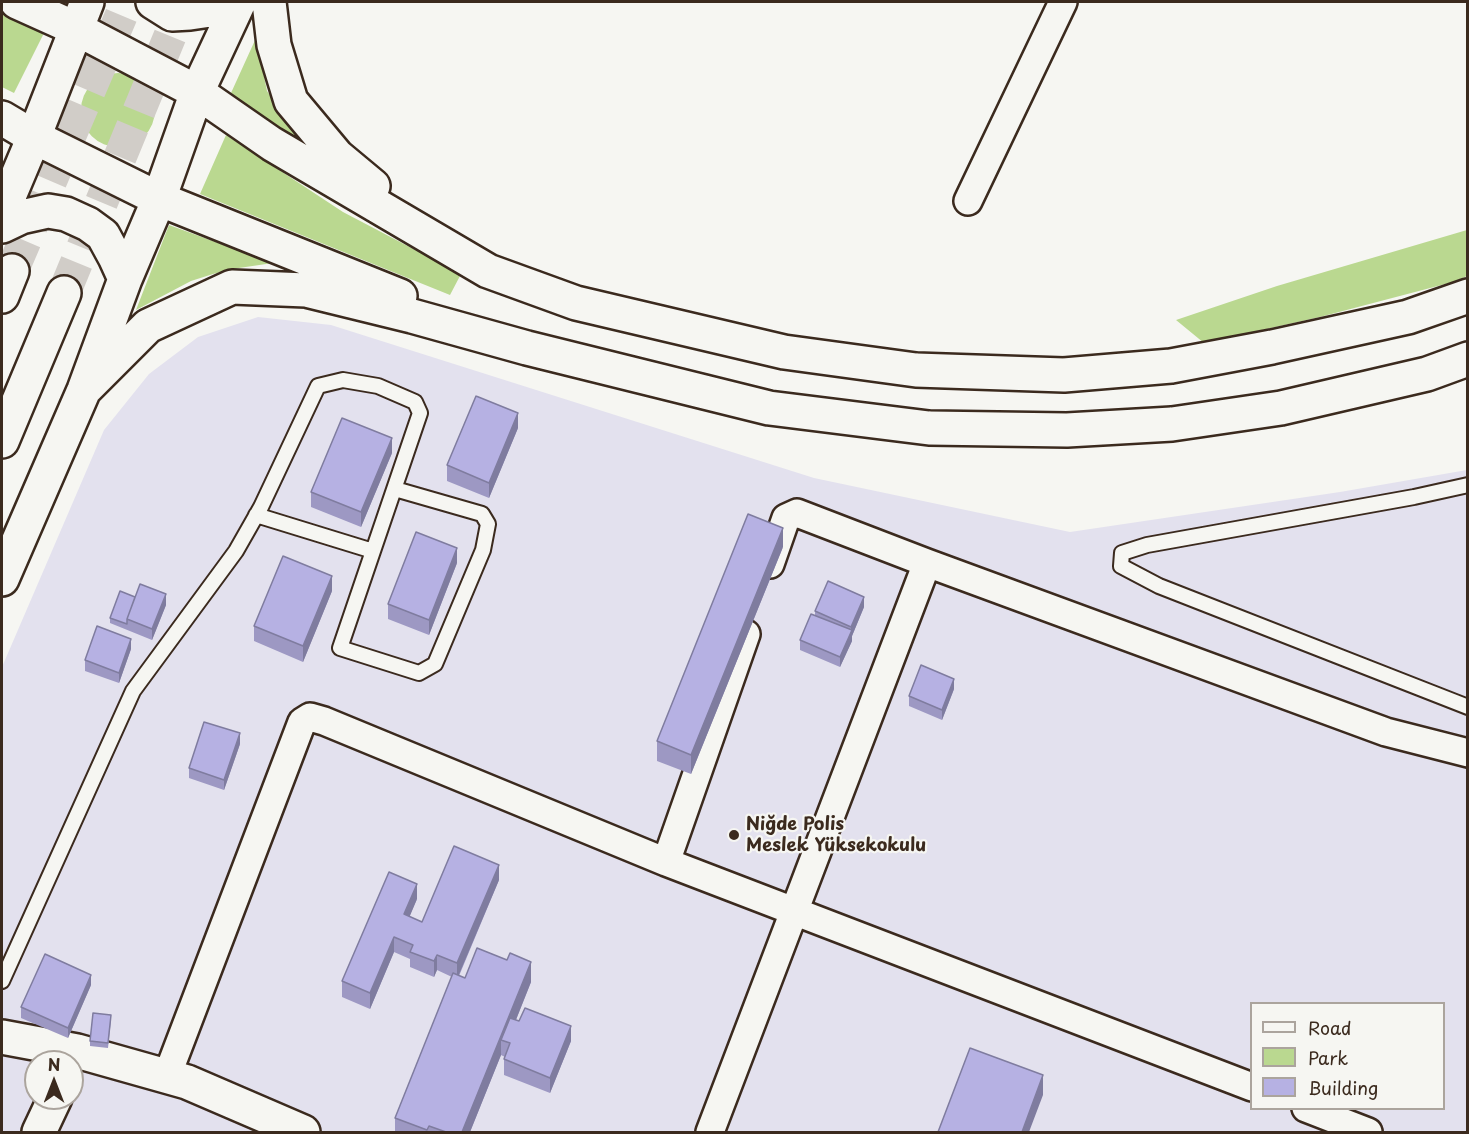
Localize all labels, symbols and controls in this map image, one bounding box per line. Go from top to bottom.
place label: Niğde Polis Meslek Yüksekokulu [746,814,926,856]
marker: Niğde Polis Meslek Yüksekokulu [727,828,741,842]
legend [1250,1002,1445,1110]
text: Road [1308,1014,1352,1041]
text: Park [1308,1044,1348,1071]
north arrow [24,1050,84,1110]
text: N [48,1052,60,1076]
text: Building [1308,1074,1378,1101]

